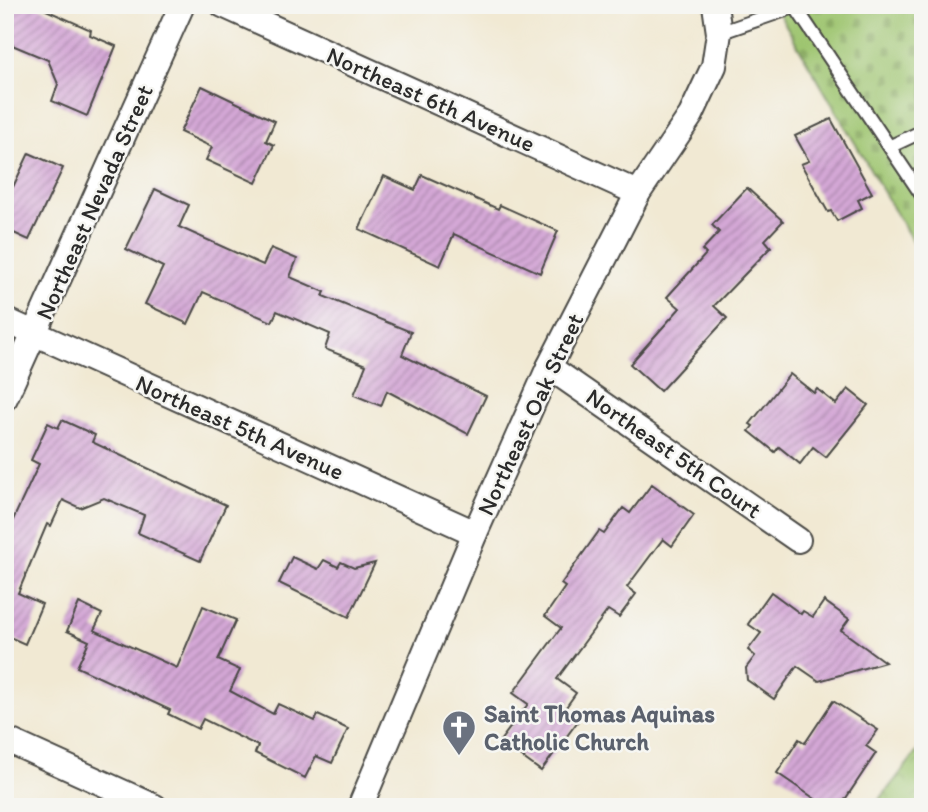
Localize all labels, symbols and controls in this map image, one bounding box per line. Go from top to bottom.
street label: Northeast 6th Avenue [322,40,540,158]
street label: Northeast Nevada Street [29,80,159,324]
street label: Northeast Oak Street [470,308,590,520]
street label: Northeast 5th Avenue [131,368,349,486]
street label: Northeast 5th Court [581,382,767,524]
place label: Saint Thomas Aquinas Catholic Church [484,699,715,756]
church icon: Saint Thomas Aquinas Catholic Church [440,708,478,757]

